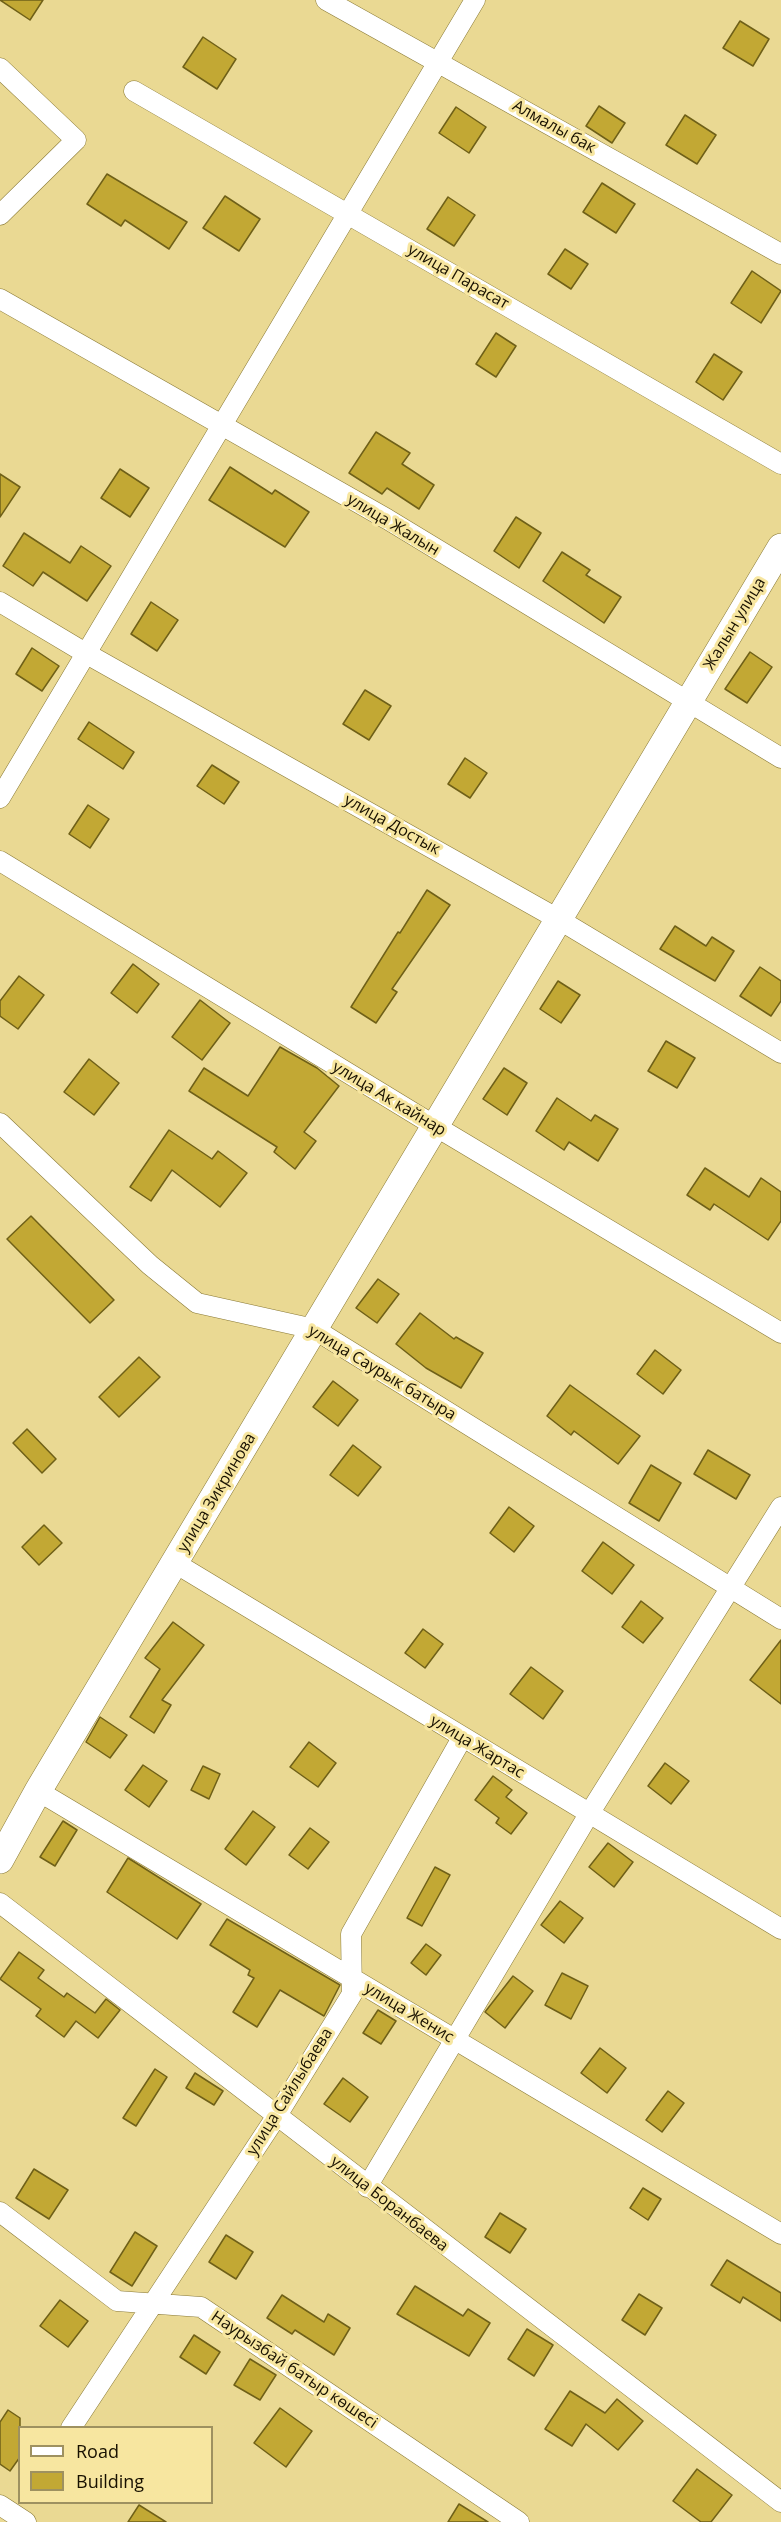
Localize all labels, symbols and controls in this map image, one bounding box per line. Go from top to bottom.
street label: Алмалы бак [509,96,599,158]
street label: улица Парасат [404,240,512,314]
street label: улица Жалын [343,490,443,560]
street label: Жалын улица [700,574,770,674]
street label: улица Достык [341,791,443,859]
street label: улица Ак кайнар [329,1058,449,1140]
street label: улица Саурык батыра [305,1321,459,1425]
street label: улица Зикринова [174,1430,260,1556]
street label: улица Жартас [426,1711,528,1783]
street label: улица Женис [361,1979,457,2047]
street label: улица Сайлыбаева [243,2025,337,2159]
street label: улица Боранбаева [326,2152,452,2256]
street label: Наурызбай батыр көшесі [207,2307,381,2433]
legend [18,2426,213,2504]
text: Road [76,2439,119,2463]
text: Building [76,2469,144,2493]

